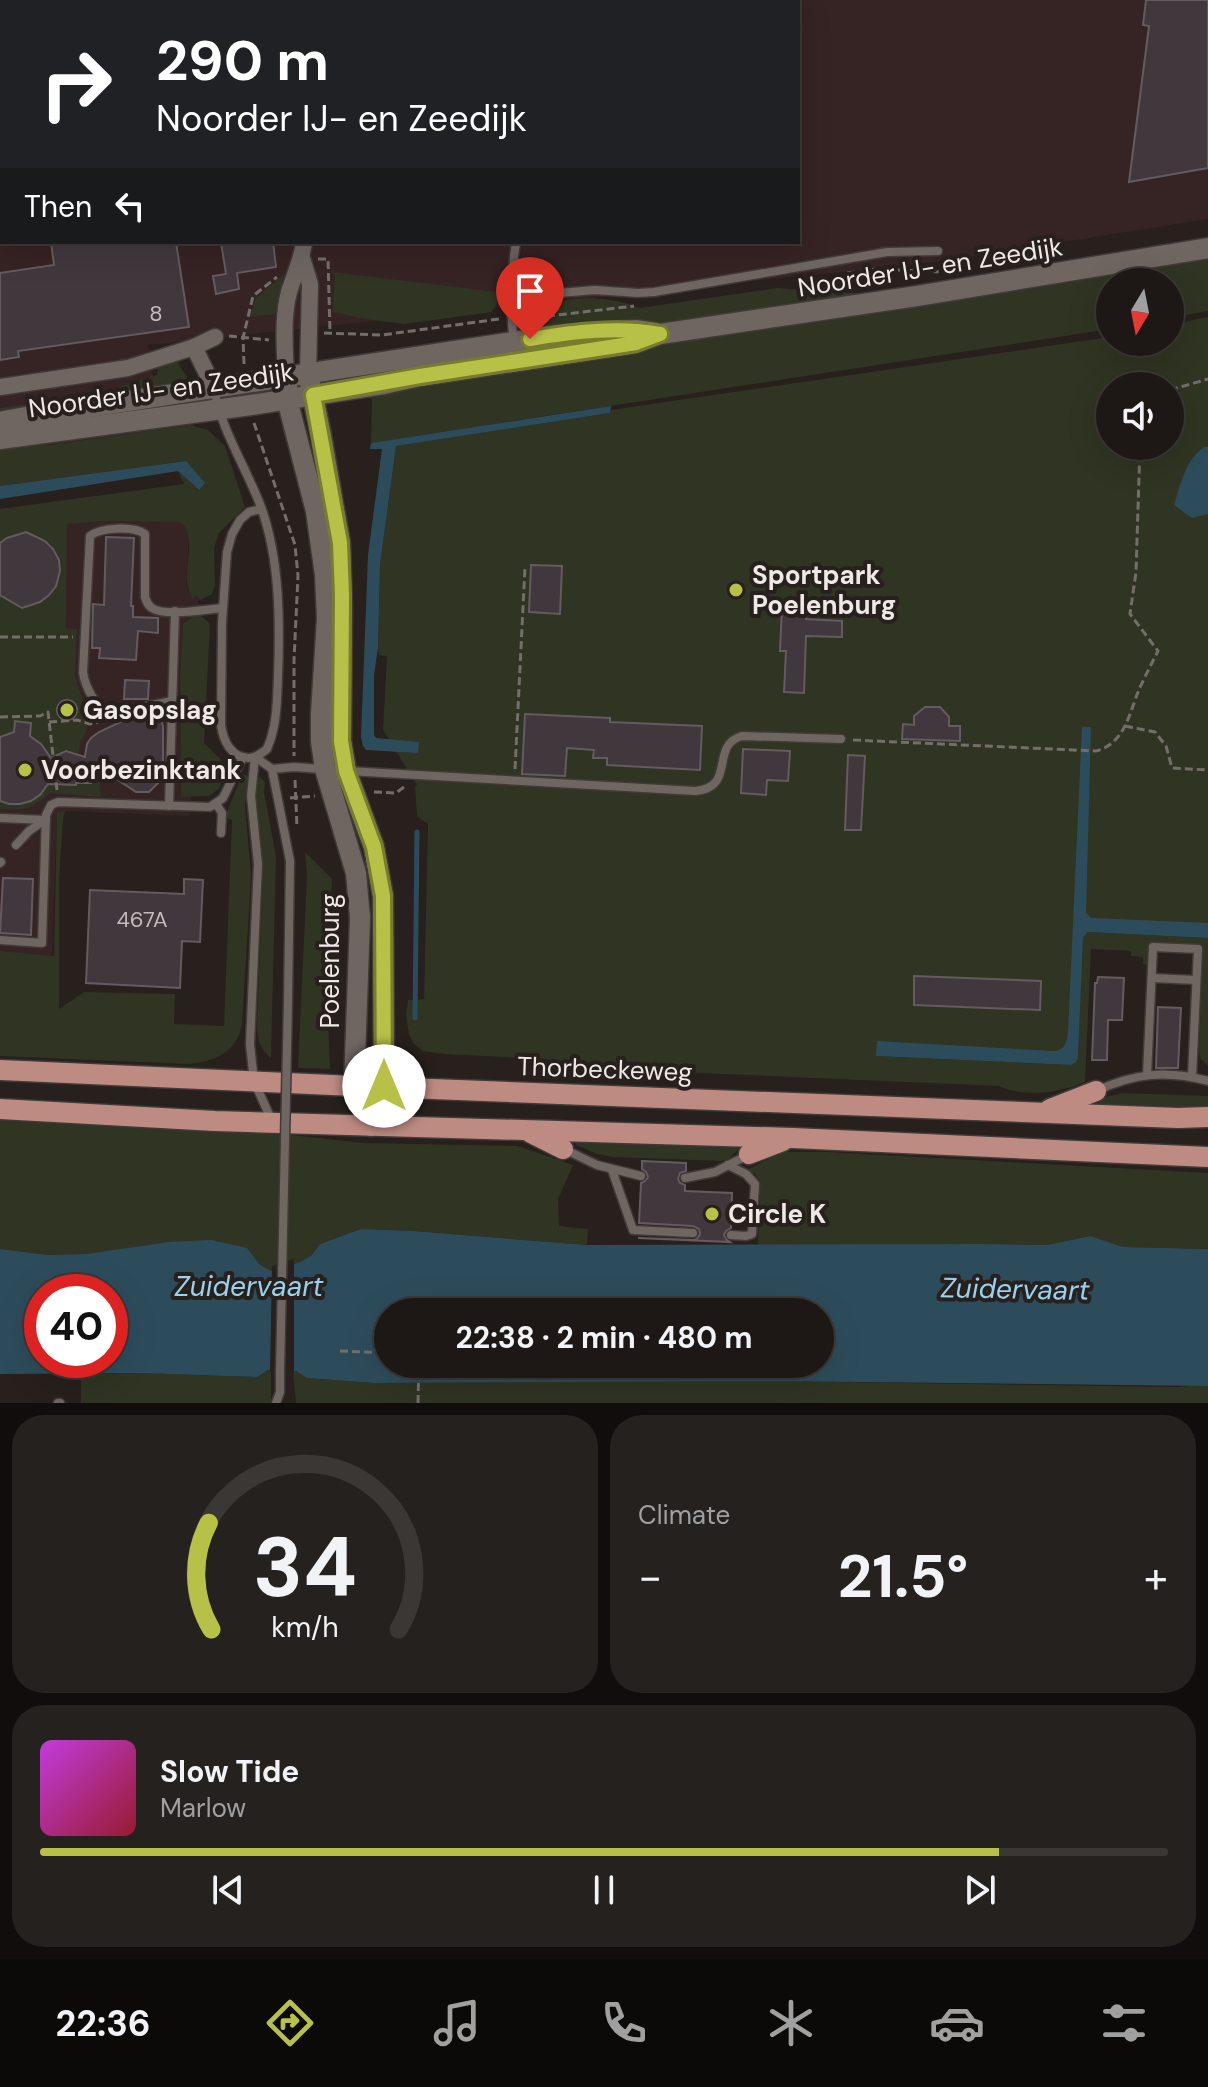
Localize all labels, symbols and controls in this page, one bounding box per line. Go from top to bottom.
text: 290 m [156,24,329,97]
icon: right [24,32,128,136]
text: Noorder IJ- en Zeedijk [156,95,527,142]
icon: left [108,184,152,228]
text: Then [24,187,92,226]
street label: Noorder IJ- en Zeedijk [795,229,1065,305]
pin [496,257,564,339]
north arrow [1096,268,1184,356]
map controls [1096,268,1184,460]
icon: arrive [508,269,552,313]
house number: 8 [149,299,163,328]
street label: Noorder IJ- en Zeedijk [26,355,296,425]
button: sound [1096,372,1184,460]
place label: Sportpark Poelenburg [752,558,896,622]
marker: Sportpark Poelenburg [727,581,745,599]
place label: Gasopslag [83,693,217,727]
marker: Gasopslag [58,701,76,719]
place label: Voorbezinktank [41,753,241,787]
marker: Voorbezinktank [16,761,34,779]
street label: Poelenburg [313,894,347,1029]
house number: 467A [116,905,168,934]
position arrow [342,1044,426,1128]
street label: Thorbeckeweg [517,1049,693,1089]
place label: Circle K [728,1197,826,1231]
marker: Circle K [703,1205,721,1223]
water label: Zuidervaart [175,1268,324,1305]
water label: Zuidervaart [940,1269,1090,1309]
speed limit sign: 40 [24,1274,128,1378]
text: 22:38 · 2 min · 480 m [456,1318,752,1357]
text: Climate [638,1498,730,1532]
text: 34 [253,1513,357,1622]
text: 21.5° [838,1537,968,1616]
text: − [638,1548,662,1606]
text: + [1144,1548,1168,1606]
text: km/h [271,1609,339,1646]
text: Slow Tide [160,1752,299,1791]
text: Marlow [160,1791,246,1825]
icon: previous [206,1868,250,1912]
icon: pause [582,1868,626,1912]
icon: next [958,1868,1002,1912]
icon: directions [262,1995,318,2051]
icon: music [429,1995,485,2051]
icon: phone [596,1995,652,2051]
icon: climate [763,1995,819,2051]
icon: car [929,1995,985,2051]
icon: filters [1096,1995,1152,2051]
text: 22:36 [55,2000,151,2047]

